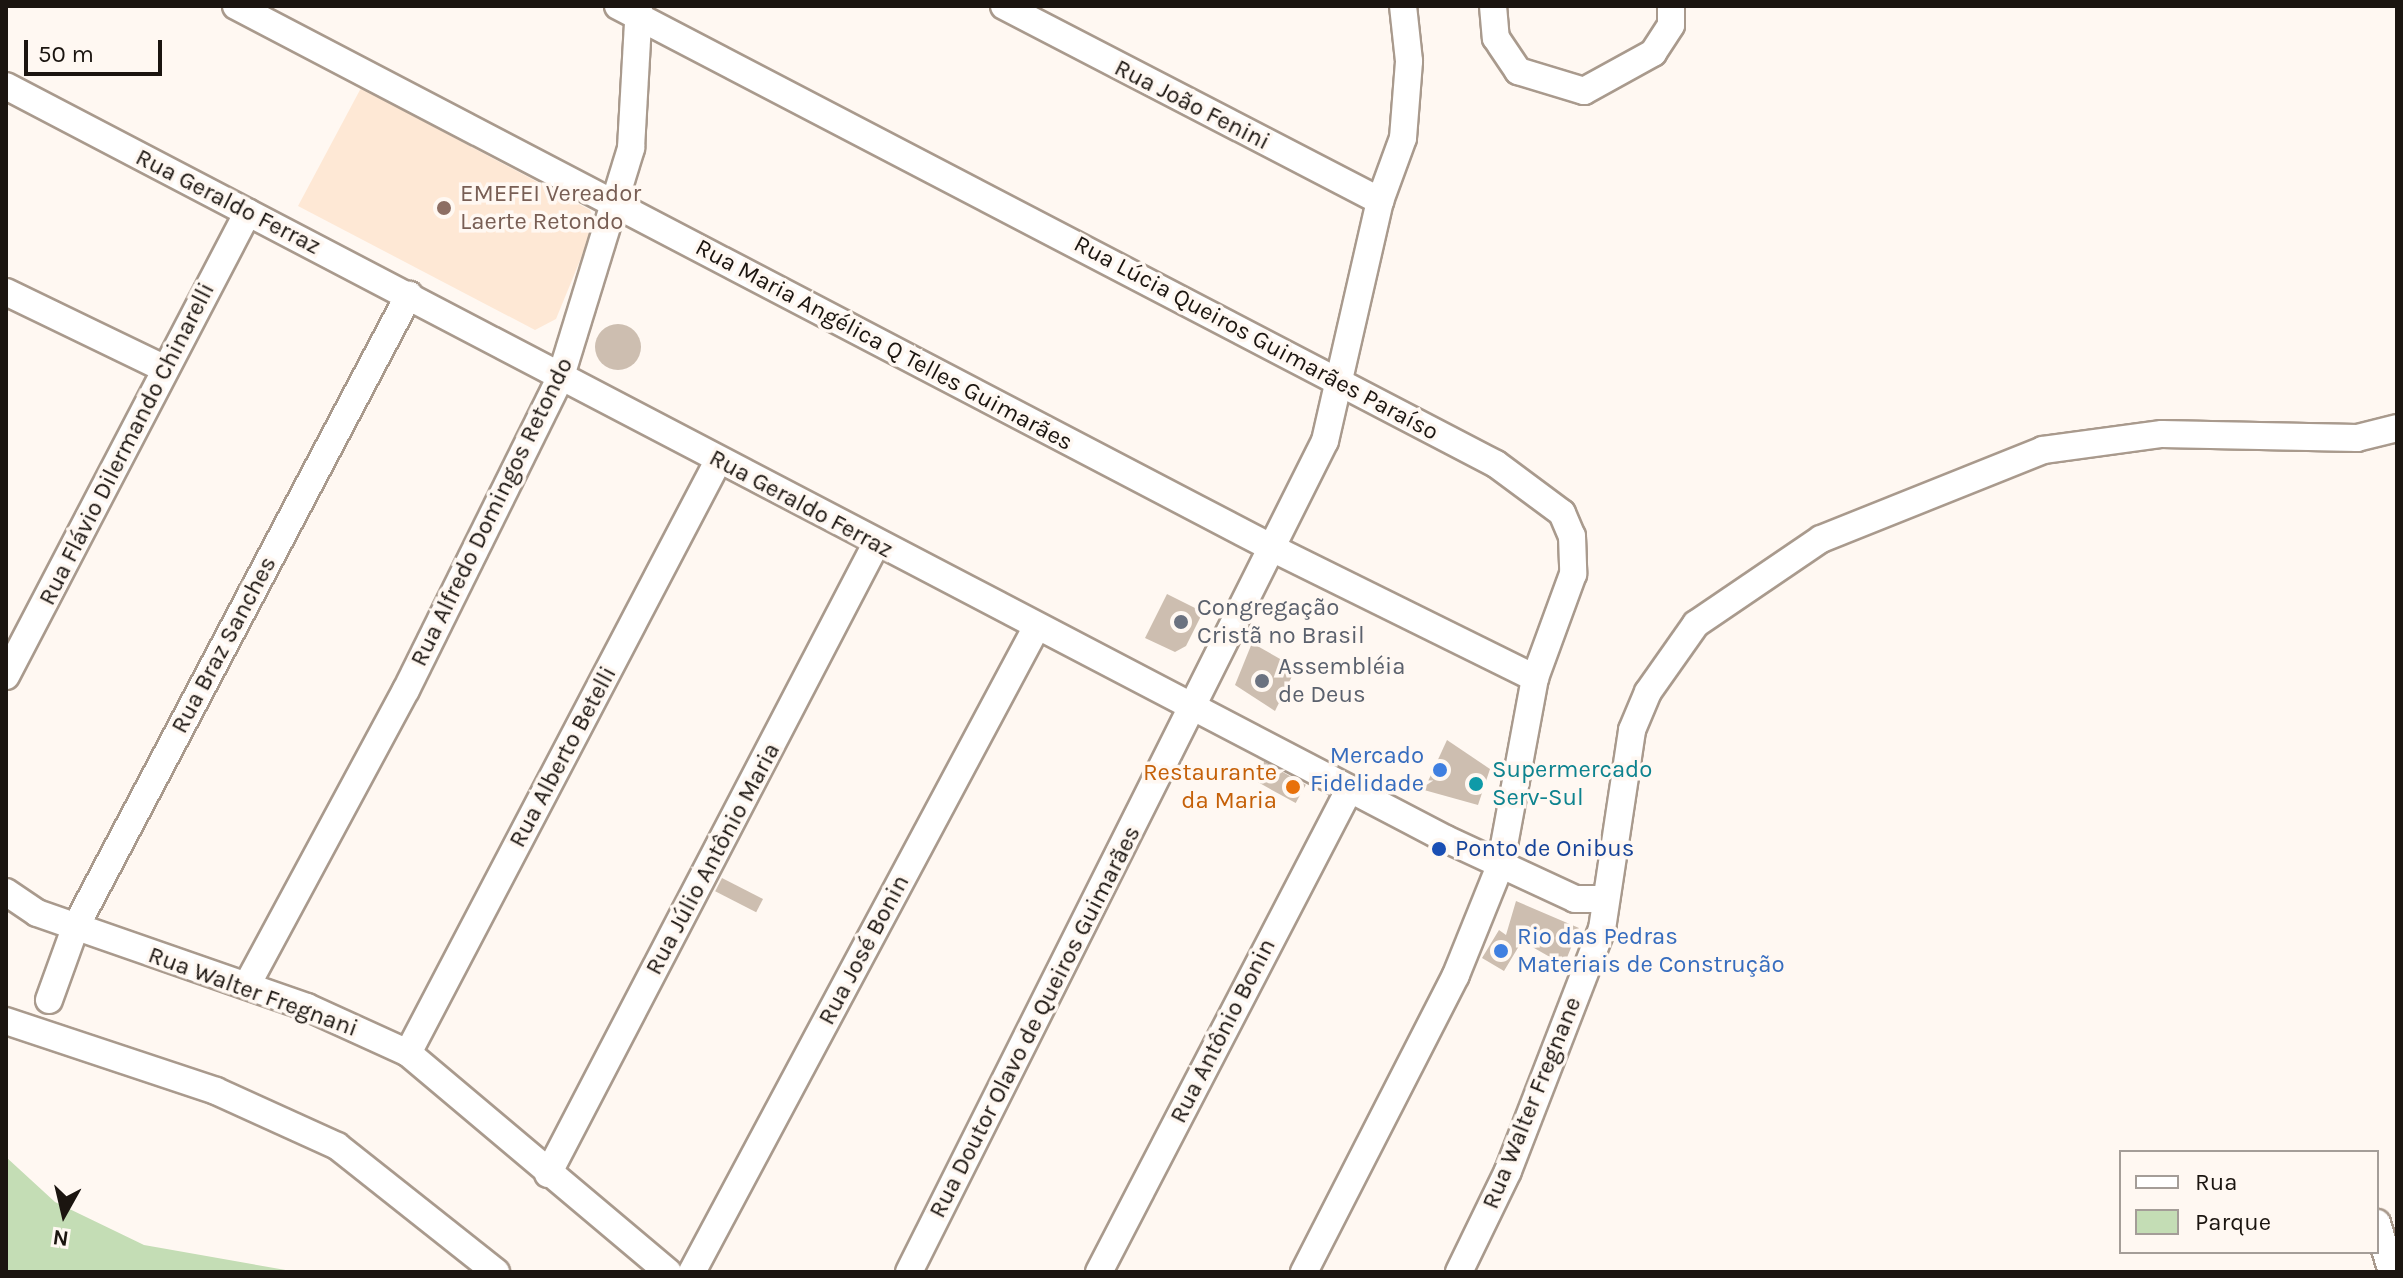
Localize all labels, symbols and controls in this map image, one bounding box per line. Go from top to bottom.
scale bar [28,24,166,74]
text: 50 m [38,40,94,68]
street label: Rua João Fenini [1110,53,1274,157]
street label: Rua Geraldo Ferraz [131,143,325,261]
place label: EMEFEI Vereador Laerte Retondo [460,180,641,236]
marker: EMEFEI Vereador Laerte Retondo [435,199,453,217]
street label: Rua Lúcia Queiros Guimarães Paraíso [1069,229,1443,447]
street label: Rua Maria Angélica Q Telles Guimarães [690,233,1078,457]
street label: Rua Flávio Dilermando Chinarelli [33,278,221,610]
street label: Rua Alfredo Domingos Retondo [405,353,579,671]
street label: Rua Geraldo Ferraz [704,443,898,565]
street label: Rua Braz Sanches [165,552,283,738]
place label: Congregação Cristã no Brasil [1197,594,1365,650]
marker: Congregação Cristã no Brasil [1172,613,1190,631]
place label: Assembléia de Deus [1278,653,1405,709]
street label: Rua Alberto Betelli [503,662,623,852]
marker: Assembléia de Deus [1253,672,1271,690]
street label: Rua Júlio Antônio Maria [640,738,786,980]
place label: Mercado Fidelidade [1310,742,1424,798]
place label: Supermercado Serv-Sul [1492,756,1652,812]
place label: Restaurante da Maria [1143,759,1277,815]
marker: Mercado Fidelidade [1431,761,1449,779]
marker: Supermercado Serv-Sul [1467,775,1485,793]
marker: Restaurante da Maria [1284,778,1302,796]
street label: Rua Doutor Olavo de Queiros Guimarães [923,821,1147,1223]
place label: Ponto de Onibus [1455,835,1634,863]
marker: Ponto de Onibus [1430,840,1448,858]
street label: Rua José Bonin [812,870,916,1030]
place label: Rio das Pedras Materiais de Construção [1517,923,1785,979]
street label: Rua Antônio Bonin [1164,934,1282,1128]
street label: Rua Walter Fregnani [144,941,362,1043]
marker: Rio das Pedras Materiais de Construção [1492,942,1510,960]
street label: Rua Walter Fregnane [1476,993,1588,1213]
legend [2119,1150,2379,1254]
text: Rua [2195,1168,2237,1196]
north arrow [24,1174,104,1254]
text: Parque [2195,1208,2271,1236]
text: N [51,1224,70,1252]

